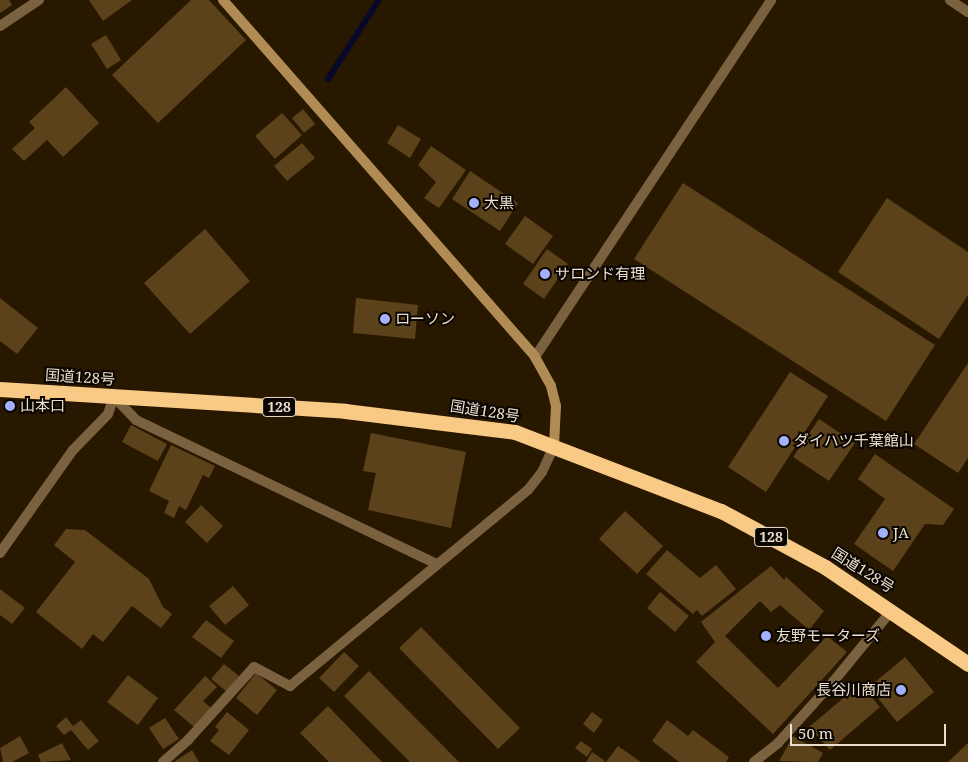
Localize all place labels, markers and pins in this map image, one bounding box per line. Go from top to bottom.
place label: 大黒 [484,194,514,212]
marker: 大黒 [468,197,480,209]
place label: サロンド有理 [555,265,645,283]
marker: サロンド有理 [539,268,551,280]
place label: ローソン [395,310,455,328]
marker: ローソン [379,313,391,325]
place label: 山本口 [20,397,65,415]
marker: 山本口 [4,400,16,412]
place label: ダイハツ千葉館山 [794,432,914,450]
marker: ダイハツ千葉館山 [778,435,790,447]
place label: JA [893,524,909,542]
marker: JA [877,527,889,539]
place label: 友野モーターズ [776,627,881,645]
marker: 友野モーターズ [760,630,772,642]
place label: 長谷川商店 [816,681,891,699]
marker: 長谷川商店 [895,684,907,696]

